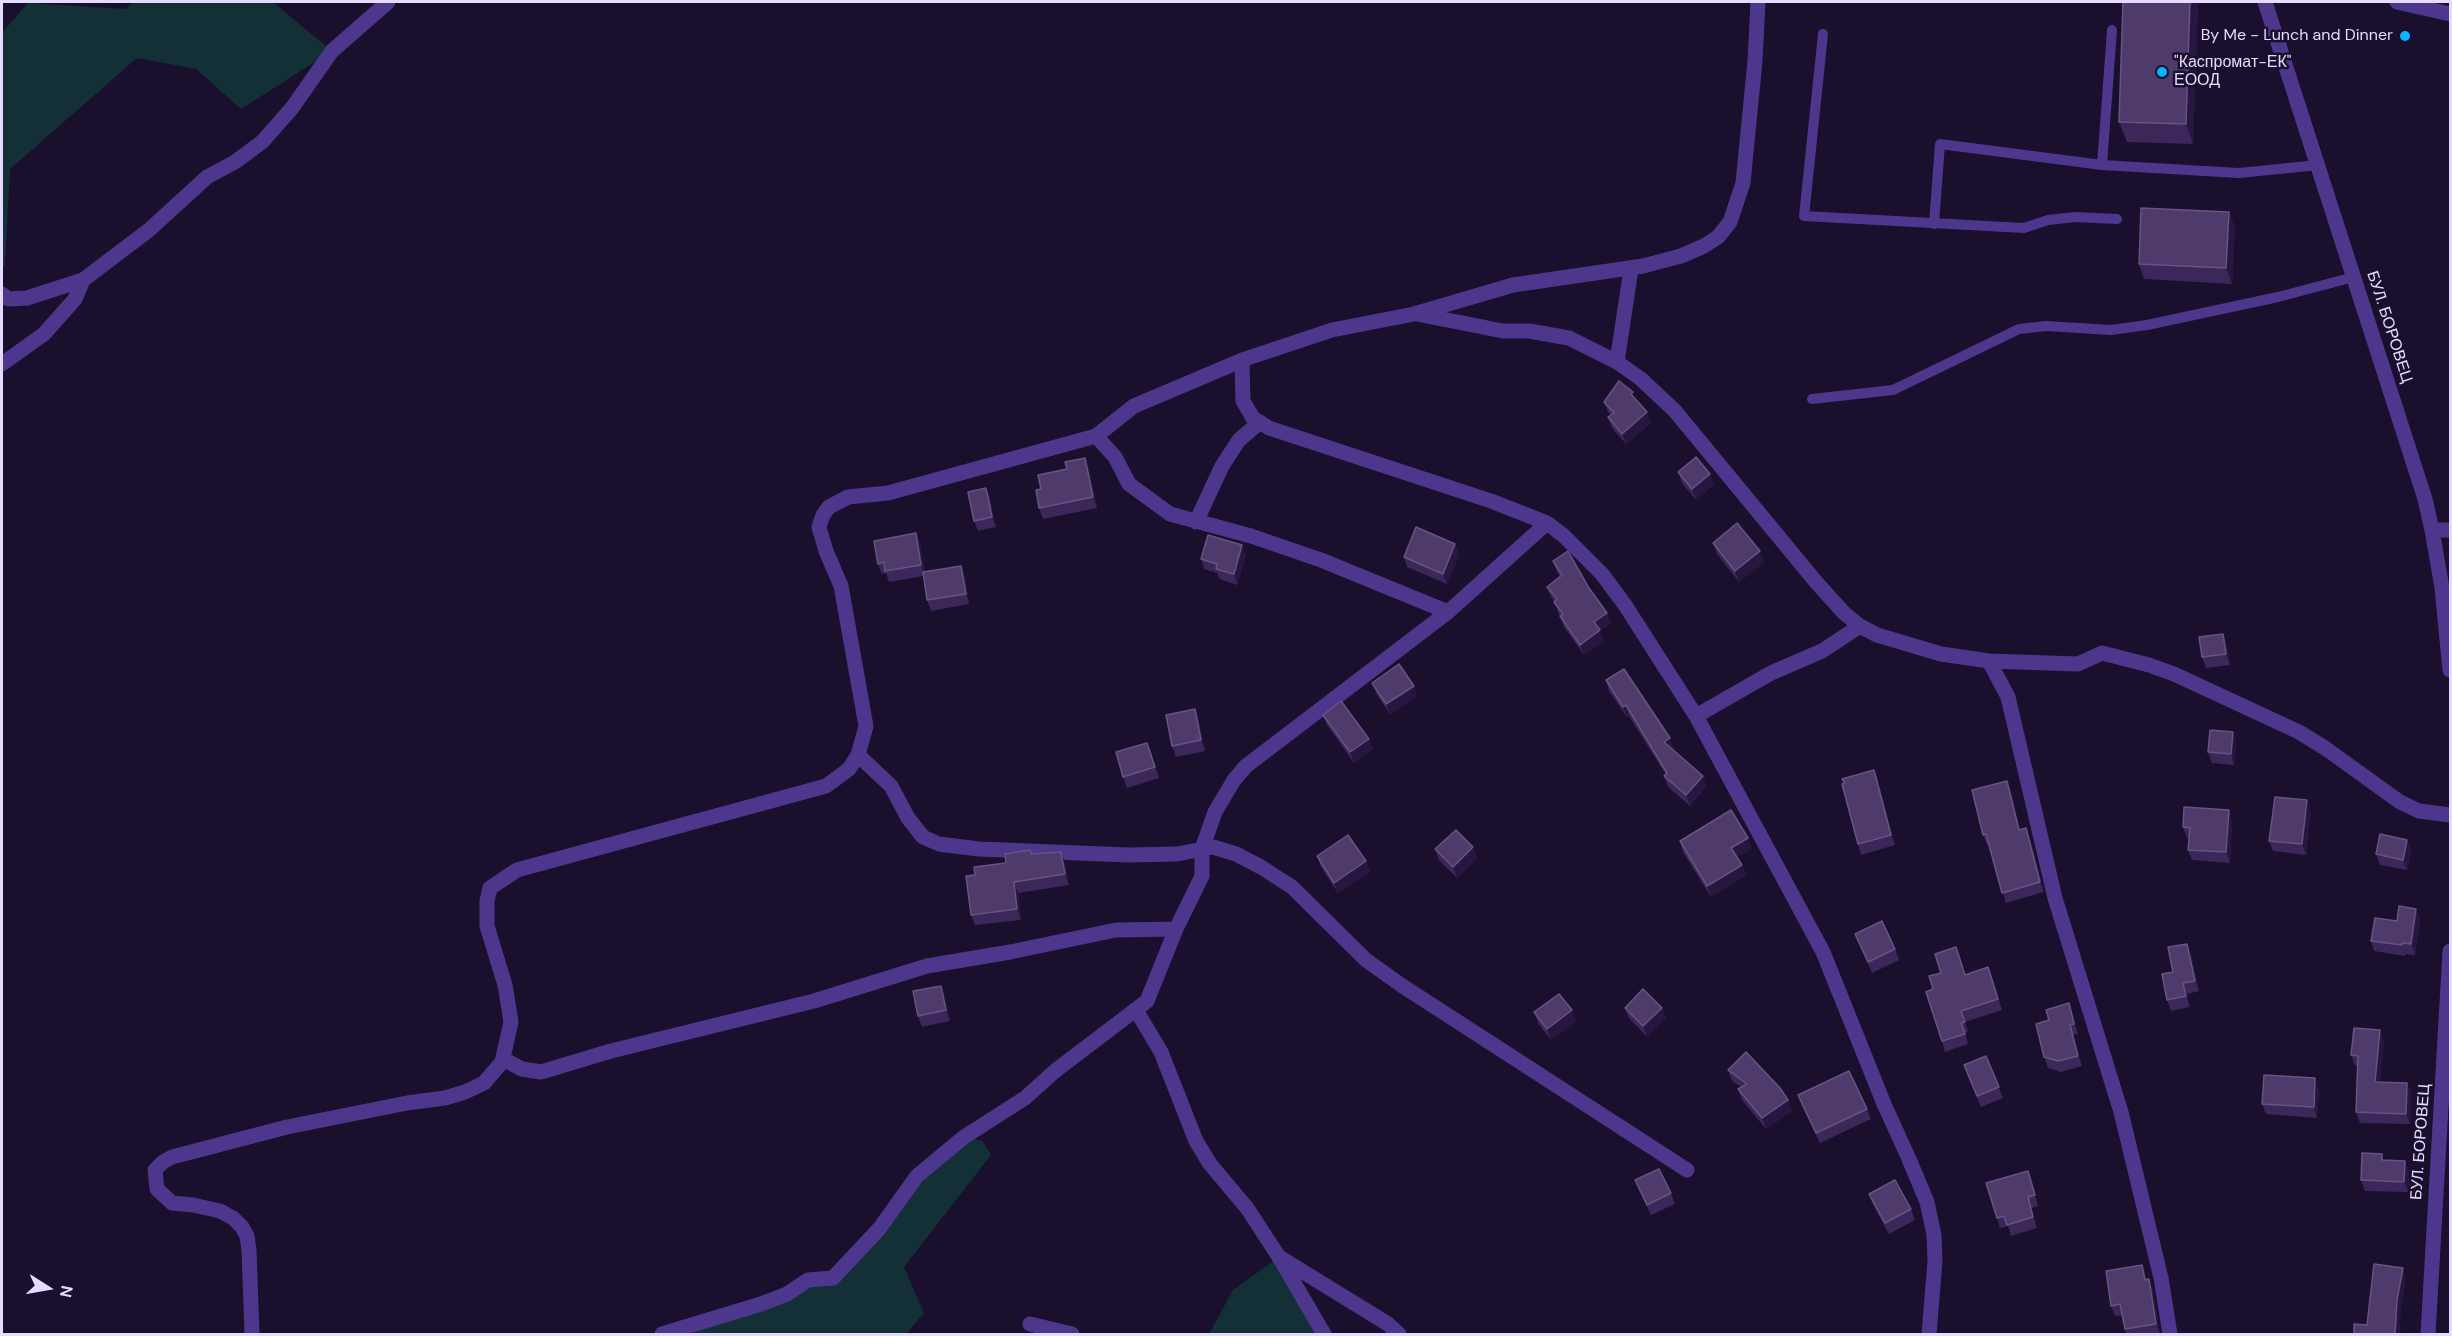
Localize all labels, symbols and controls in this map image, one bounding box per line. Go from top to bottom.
place label: By Me - Lunch and Dinner [2201,26,2393,46]
marker: By Me - Lunch and Dinner [2398,29,2412,43]
place label: "Каспромат-ЕК" ЕООД [2174,53,2292,91]
marker: "Каспромат-ЕК" ЕООД [2155,65,2169,79]
street label: БУЛ. БОРОВЕЦ [2362,269,2416,385]
street label: БУЛ. БОРОВЕЦ [2407,1083,2435,1201]
north arrow [18,1258,78,1318]
text: N [55,1284,78,1299]

